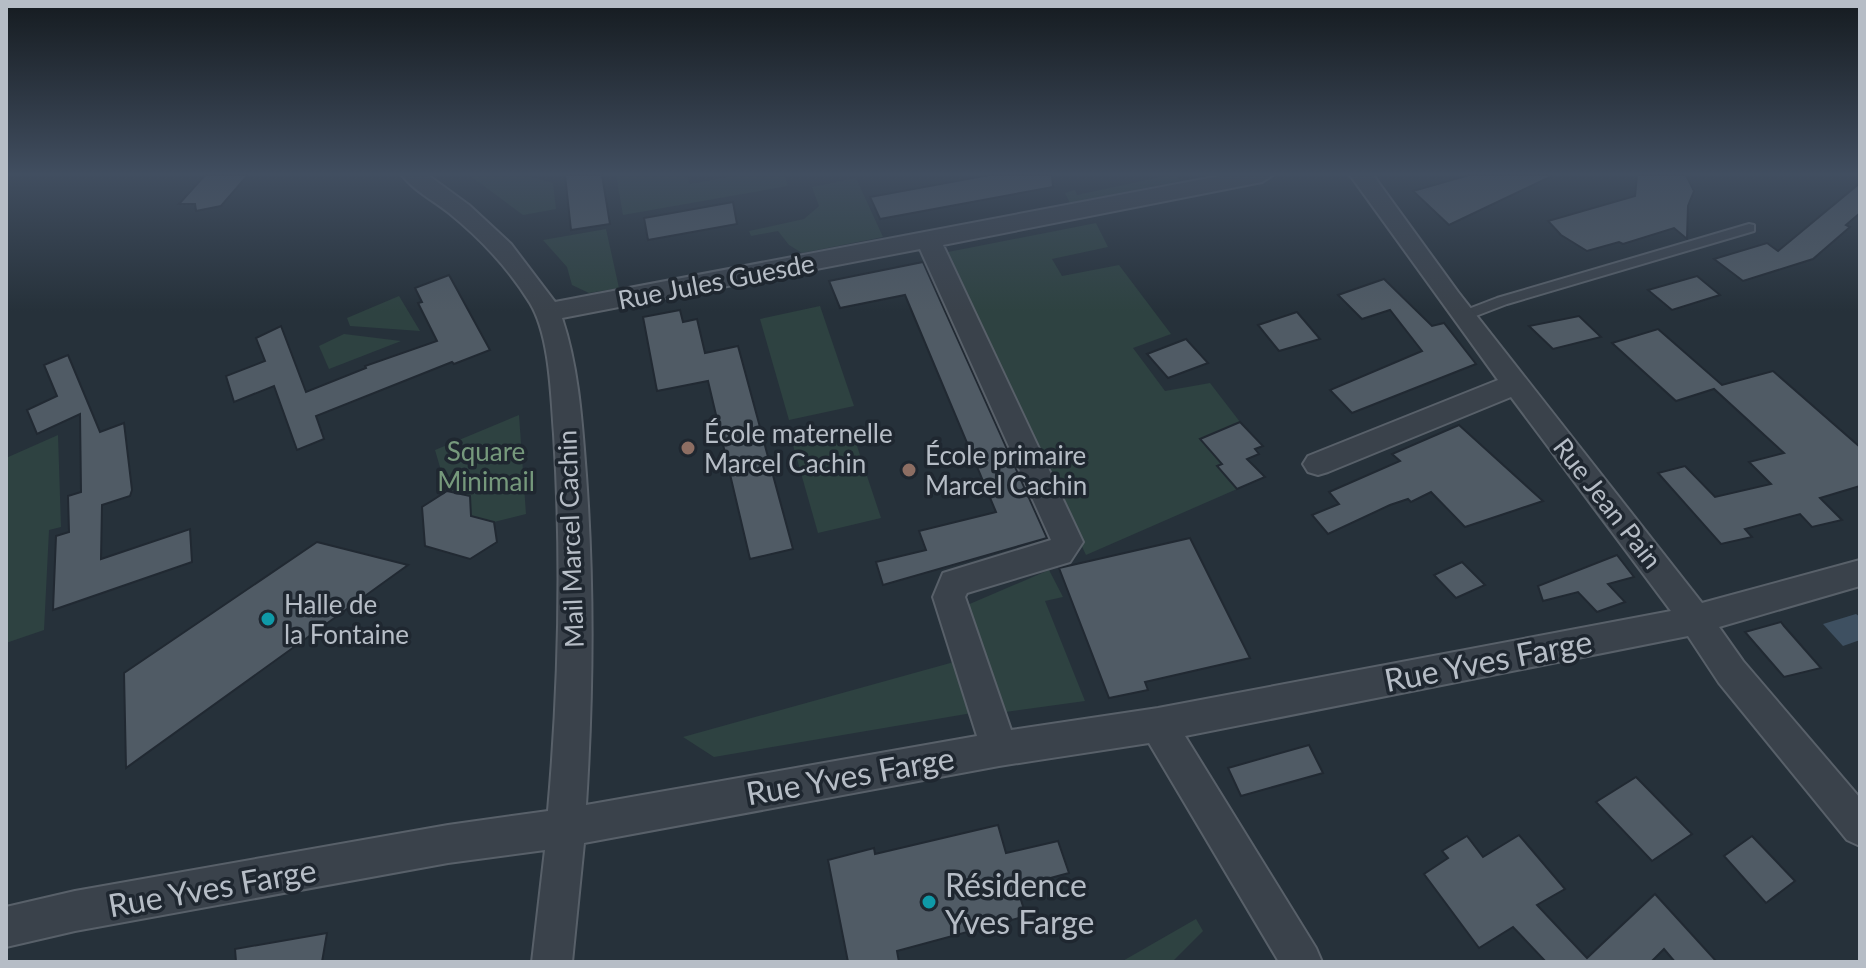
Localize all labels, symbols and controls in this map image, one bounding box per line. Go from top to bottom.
street label: Rue Jules Guesde [615,246,817,316]
place label: École maternelle Marcel Cachin [704,417,893,479]
street label: Mail Marcel Cachin [550,430,590,648]
street label: Rue Jean Pain [1547,431,1669,575]
park label: Square Minimail [437,435,535,497]
marker: École maternelle Marcel Cachin [679,439,697,457]
place label: École primaire Marcel Cachin [925,439,1087,501]
marker: École primaire Marcel Cachin [900,461,918,479]
place label: Halle de la Fontaine [284,588,409,650]
marker: Halle de la Fontaine [259,610,277,628]
street label: Rue Yves Farge [1381,621,1595,699]
street label: Rue Yves Farge [743,738,957,812]
street label: Rue Yves Farge [105,850,319,924]
place label: Résidence Yves Farge [945,865,1095,941]
marker: Résidence Yves Farge [920,893,938,911]

